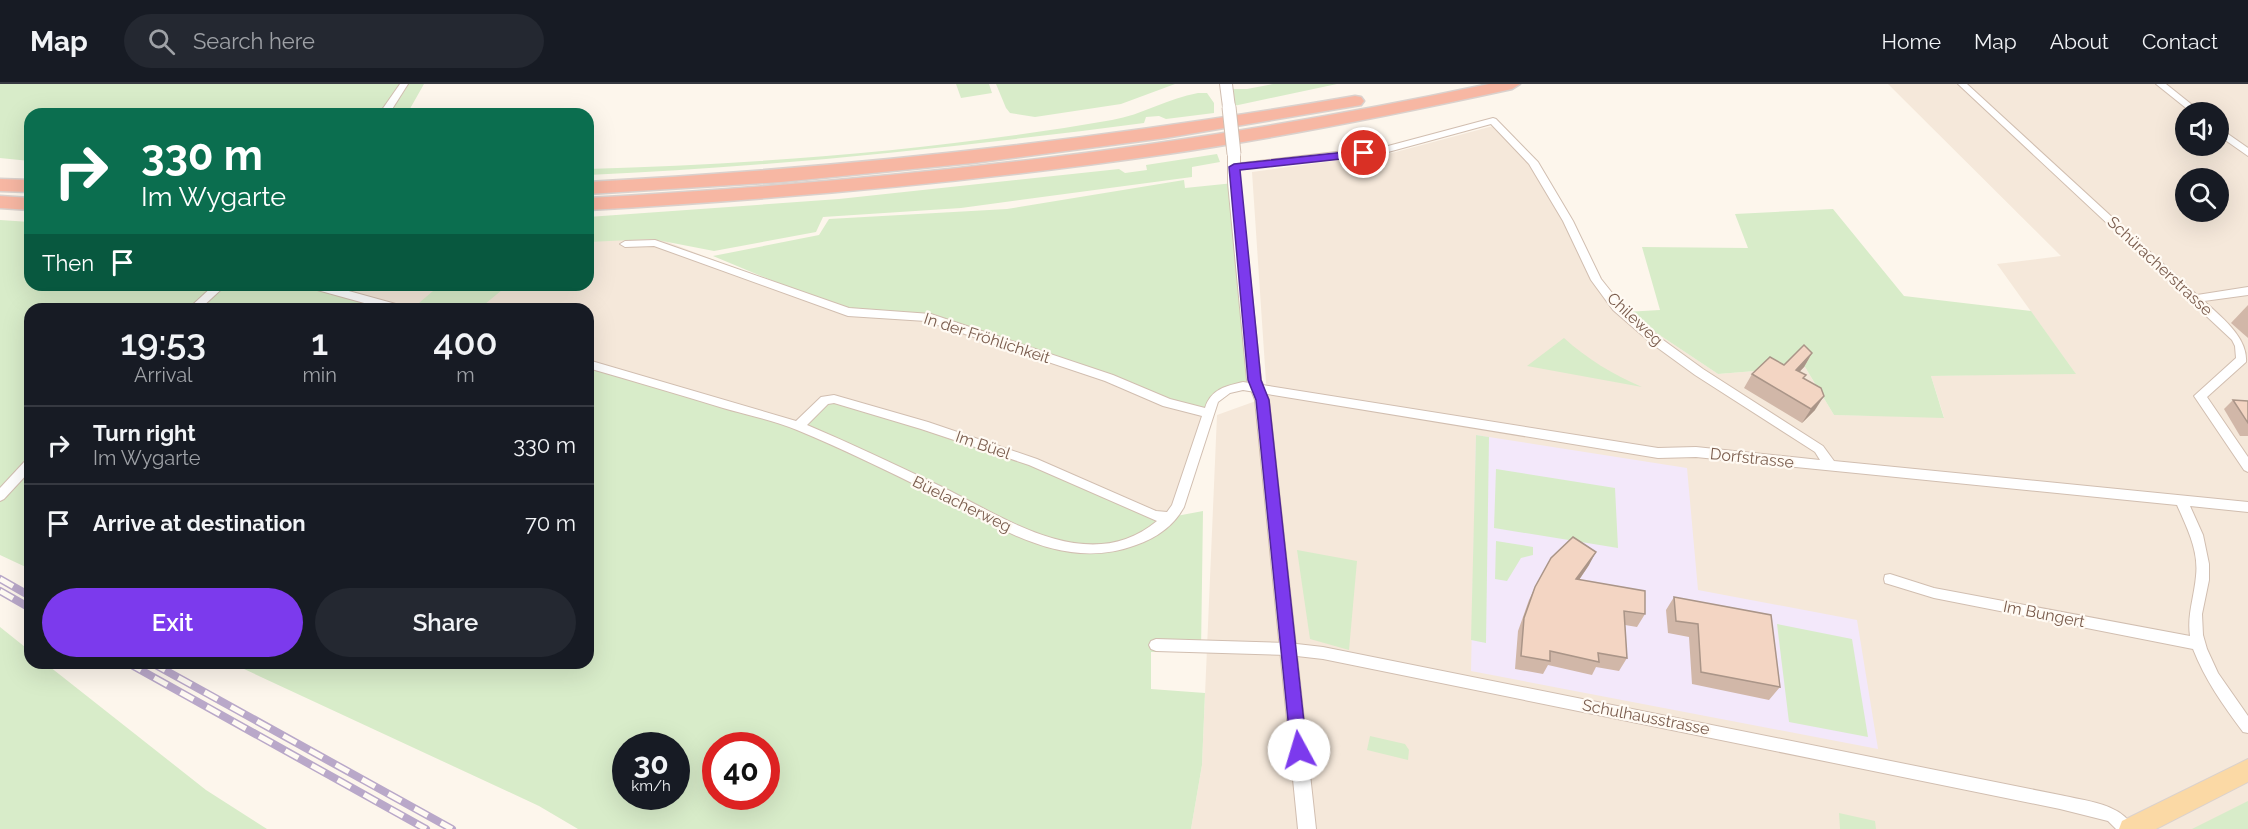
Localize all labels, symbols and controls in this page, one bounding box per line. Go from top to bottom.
search box [124,14,544,68]
text: Map [30,25,88,58]
icon: search [145,25,178,58]
text: Search here [193,28,315,54]
text: Home [1882,29,1941,54]
text: Map [1974,29,2017,54]
text: About [2050,29,2109,54]
text: Contact [2142,29,2218,54]
map controls [2175,102,2229,222]
button: sound [2175,102,2229,156]
pin [1338,127,1389,178]
text: 330 m [141,131,263,180]
icon: right [42,132,120,210]
icon: arrive [1347,136,1380,169]
button: search [2175,168,2229,222]
text: Im Wygarte [141,181,286,212]
street label: Schüracherstrasse [2103,212,2217,320]
icon: arrive [106,246,139,279]
text: Then [42,250,94,276]
street label: Chileweg [1603,288,1667,350]
street label: In der Fröhlichkeit [922,309,1053,368]
text: 19:53 [120,321,206,363]
text: 1 [311,321,328,363]
text: 400 [433,321,498,363]
text: Arrival [134,363,193,387]
text: min [302,363,337,387]
text: m [456,363,475,387]
text: Turn right [93,420,196,446]
street label: Im Büel [953,427,1013,463]
icon: right [42,429,75,462]
text: 330 m [513,432,576,458]
street label: Dorfstrasse [1709,444,1795,472]
text: Im Wygarte [93,446,200,470]
street label: Büelacherweg [909,472,1015,536]
icon: arrive [42,507,75,540]
text: Arrive at destination [93,510,306,536]
text: 70 m [525,510,576,536]
button: Exit [42,588,303,657]
button: Share [315,588,576,657]
street label: Im Bungert [2002,597,2087,631]
street label: Schulhausstrasse [1581,695,1711,739]
position arrow [1267,718,1331,782]
speed limit sign: 40 [702,732,780,810]
text: 30 [633,746,669,781]
text: km/h [631,777,671,795]

